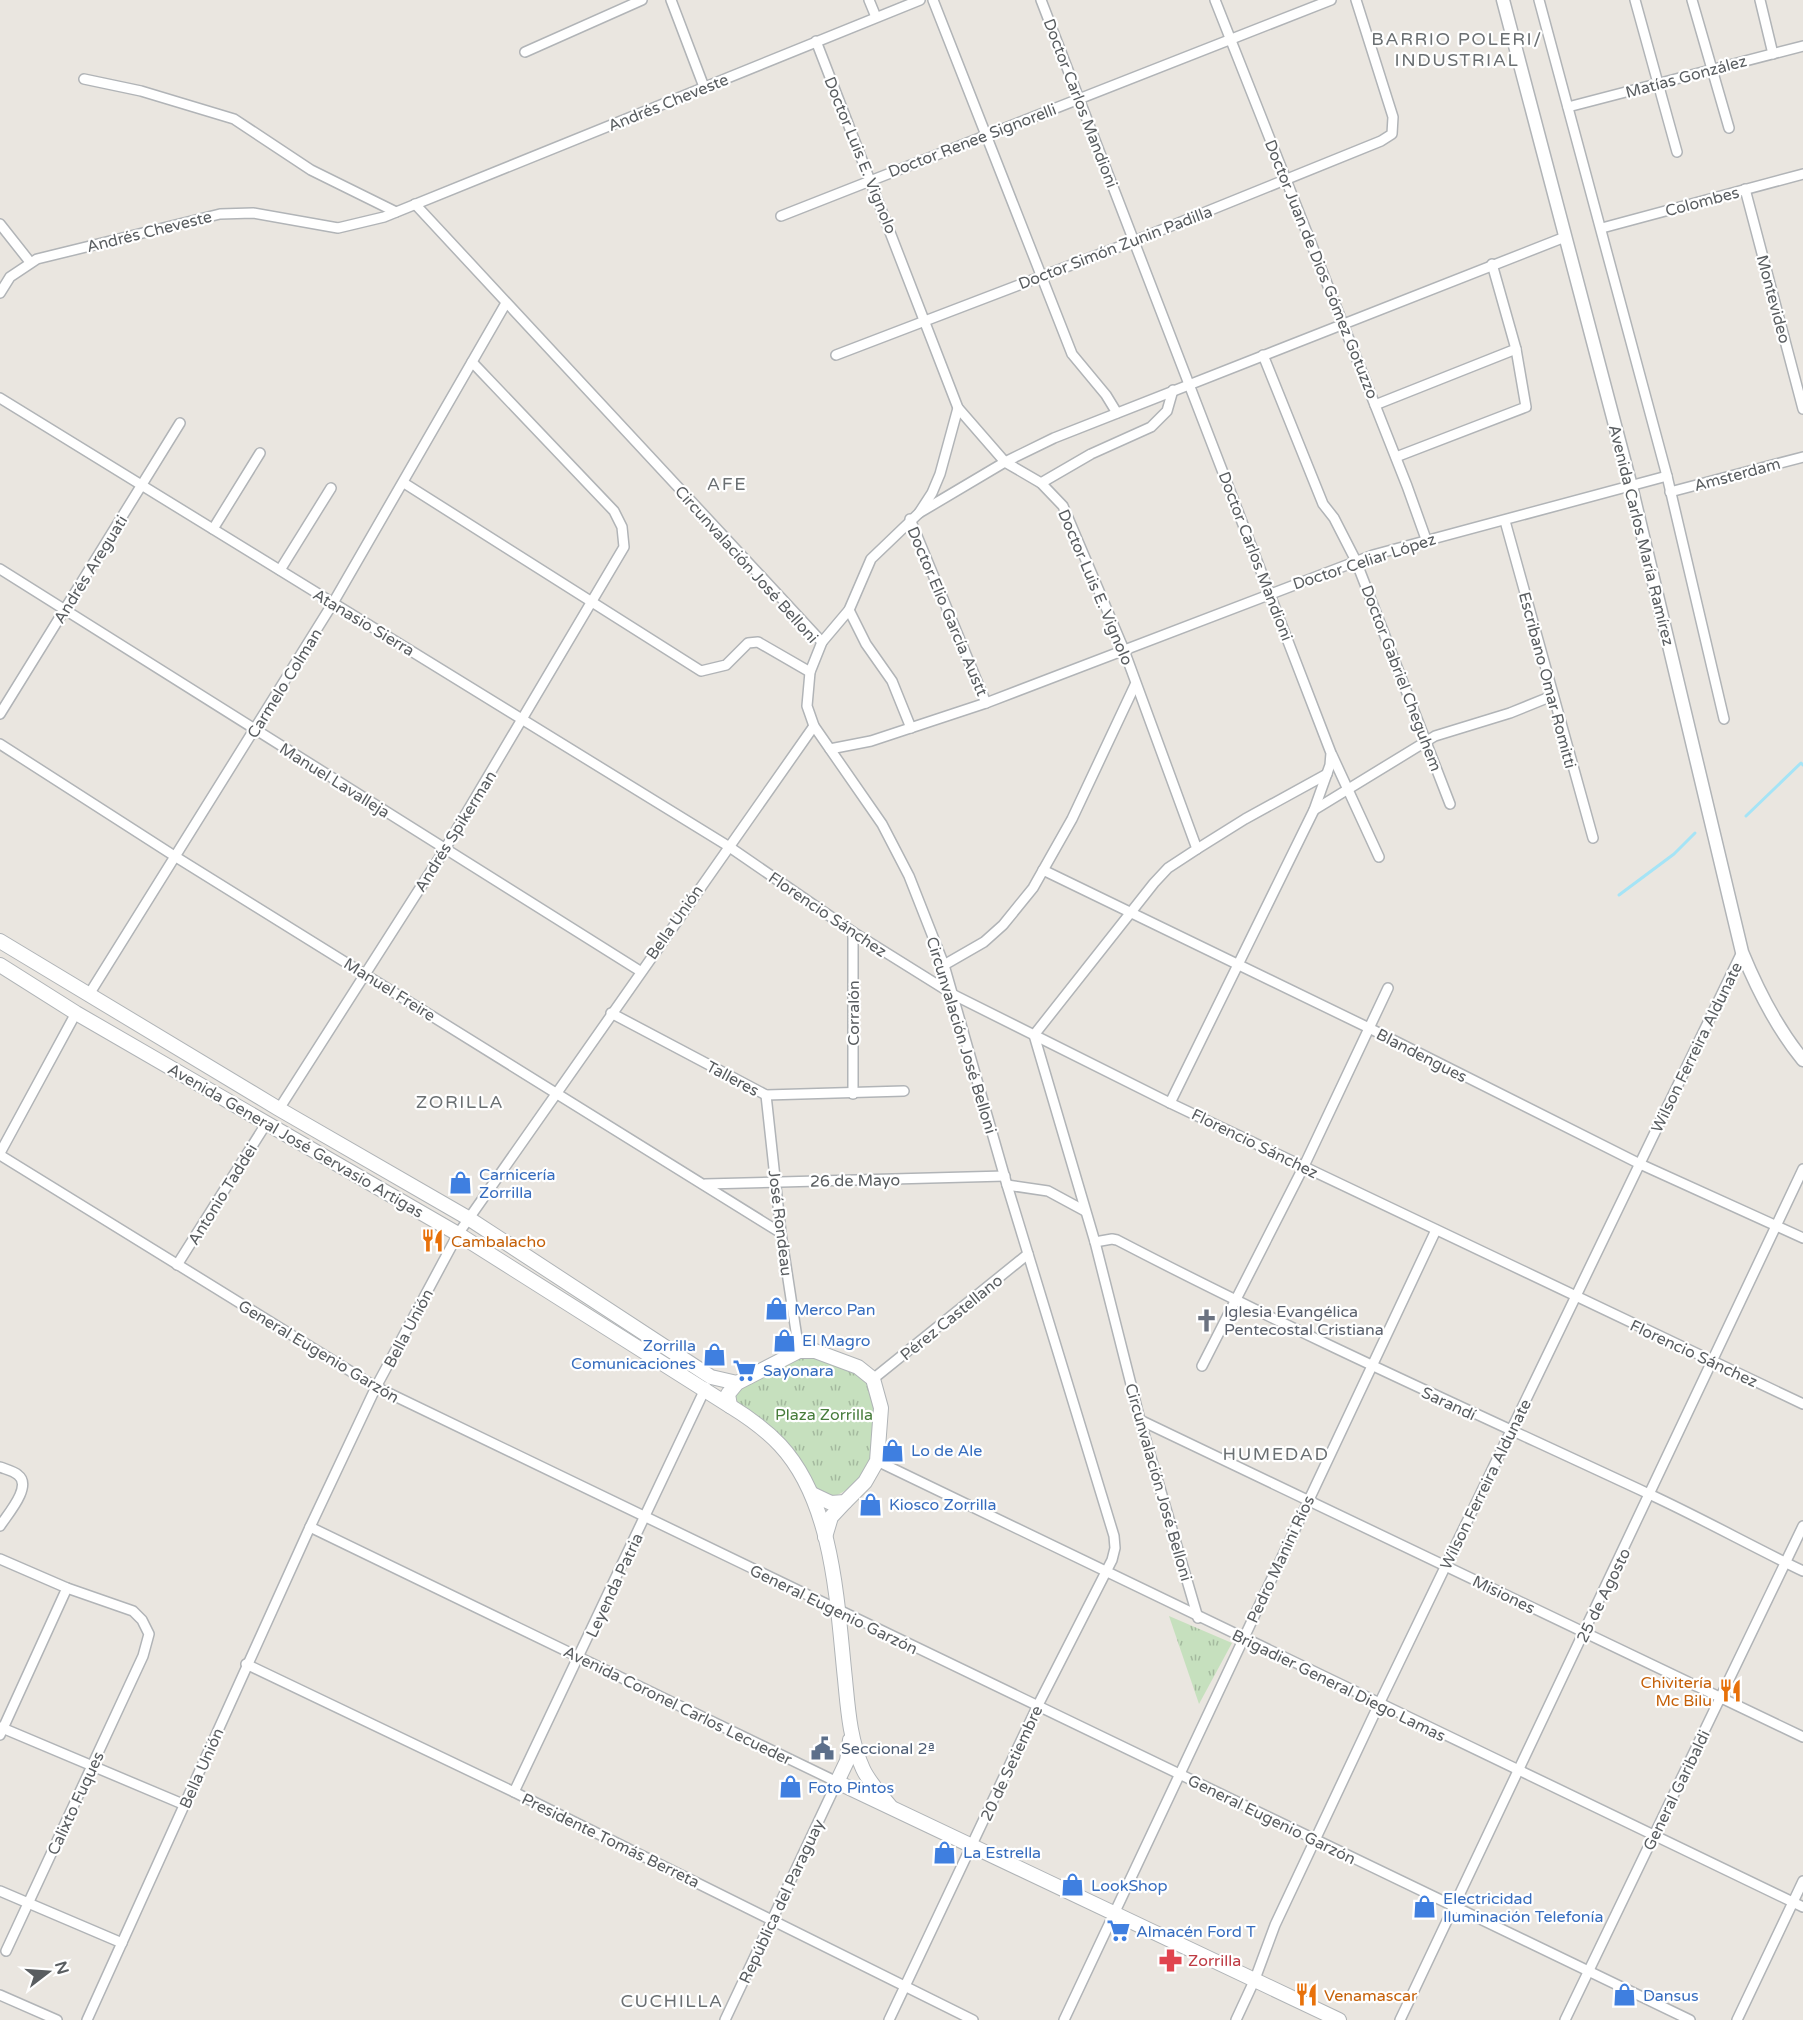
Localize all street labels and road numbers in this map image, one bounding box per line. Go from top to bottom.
street label: Doctor Carlos Mandioni [1039,16,1122,191]
street label: Matías González [1623,51,1749,103]
street label: Andrés Cheveste [605,70,732,136]
street label: Doctor Luis E. Vignolo [819,74,901,237]
street label: Doctor Renee Signorelli [885,100,1059,182]
street label: Doctor Juan de Dios Gómez Gotuzzo [1260,137,1382,402]
street label: Colombes [1663,182,1741,221]
street label: Doctor Simón Zunin Padilla [1016,202,1215,294]
street label: Andrés Cheveste [85,207,214,257]
street label: Montevideo [1752,253,1794,346]
street label: Avenida Carlos María Ramírez [1604,423,1678,648]
street label: Amsterdam [1692,454,1783,496]
street label: Doctor Carlos Mandioni [1214,469,1297,644]
street label: Circunvalación José Belloni [670,482,822,648]
street label: Doctor Luis E. Vignolo [1053,506,1137,668]
street label: Andrés Areguati [50,512,132,627]
street label: Doctor Elio García Austt [902,524,992,699]
street label: Doctor Celiar López [1290,529,1438,595]
street label: Doctor Gabriel Cheguhem [1356,582,1446,774]
street label: Atanasio Sierra [309,585,418,661]
street label: Escribano Omar Romitti [1514,590,1580,771]
street label: Carmelo Colman [243,625,327,742]
street label: Manuel Lavalleja [275,739,393,823]
street label: Andrés Spikerman [410,767,501,896]
street label: Florencio Sánchez [765,868,890,962]
street label: Bella Unión [642,882,708,964]
street label: Circunvalación José Belloni [922,934,1001,1136]
street label: Manuel Freire [340,954,439,1026]
street label: Wilson Ferreira Aldunate [1647,959,1747,1136]
street label: Corralón [844,980,864,1046]
street label: Blandengues [1373,1024,1470,1087]
street label: Talleres [703,1057,762,1101]
street label: Avenida General José Gervasio Artigas [164,1059,427,1223]
street label: Florencio Sánchez [1188,1105,1321,1183]
street label: Antonio Taddei [184,1140,262,1249]
street label: José Rondeau [764,1169,796,1277]
street label: 26 de Mayo [810,1170,900,1192]
street label: Pérez Castellano [896,1270,1007,1365]
street label: Bella Unión [380,1286,438,1371]
street label: General Eugenio Garzón [234,1296,403,1408]
street label: Florencio Sánchez [1627,1316,1761,1392]
street label: Circunvalación José Belloni [1120,1381,1196,1584]
street label: Sarandí [1418,1383,1479,1425]
street label: Wilson Ferreira Aldunate [1436,1396,1536,1573]
street label: Pedro Manini Ríos [1243,1493,1319,1626]
street label: Leyenda Patria [582,1530,648,1641]
street label: 25 de Agosto [1572,1545,1635,1646]
street label: General Eugenio Garzón [746,1560,921,1659]
street label: Misiones [1469,1571,1538,1619]
street label: Brigadier General Diego Lamas [1228,1625,1449,1746]
street label: Avenida Coronel Carlos Lecueder [560,1642,796,1770]
street label: 20 de Setiembre [976,1702,1047,1824]
street label: Bella Unión [175,1725,229,1812]
street label: General Garibaldi [1639,1727,1715,1854]
street label: Calixto Fuques [43,1748,109,1858]
street label: General Eugenio Garzón [1184,1770,1359,1869]
street label: Presidente Tomás Berreta [518,1789,703,1893]
street label: República del Paraguay [735,1816,829,1987]

